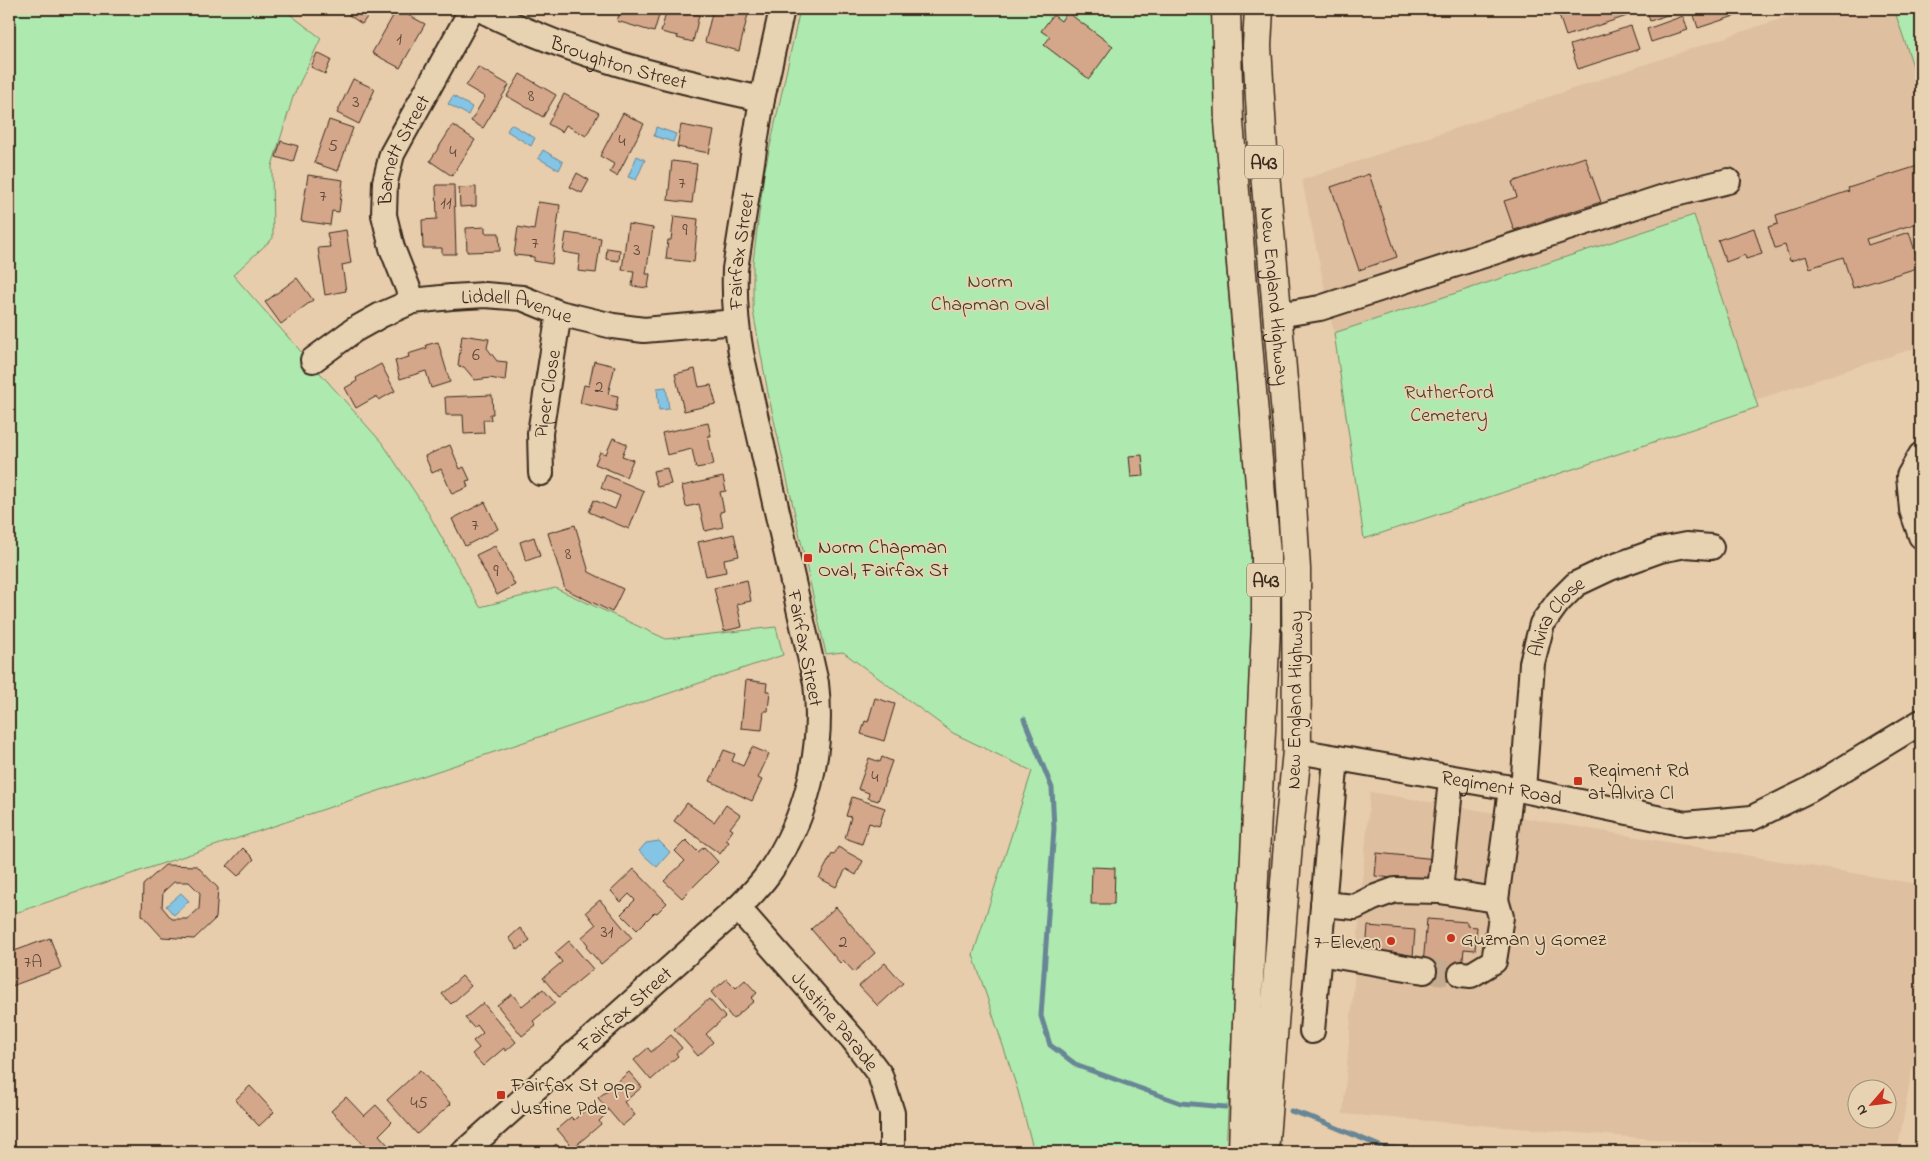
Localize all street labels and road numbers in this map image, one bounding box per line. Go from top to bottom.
street label: Broughton Street [544,29,690,99]
street label: Barnett Street [372,90,439,207]
road number: A43 [1245,146,1283,178]
street label: Fairfax Street [723,190,764,311]
street label: New England Highway [1251,206,1295,387]
street label: Liddell Avenue [460,283,575,333]
street label: Piper Close [527,348,570,440]
road number: A43 [1247,564,1285,596]
street label: Alvira Close [1522,570,1590,660]
street label: Fairfax Street [778,587,829,709]
street label: New England Highway [1280,610,1314,790]
street label: Regiment Road [1439,764,1564,815]
street label: Fairfax Street [572,961,680,1062]
street label: Justine Parade [783,965,885,1079]

